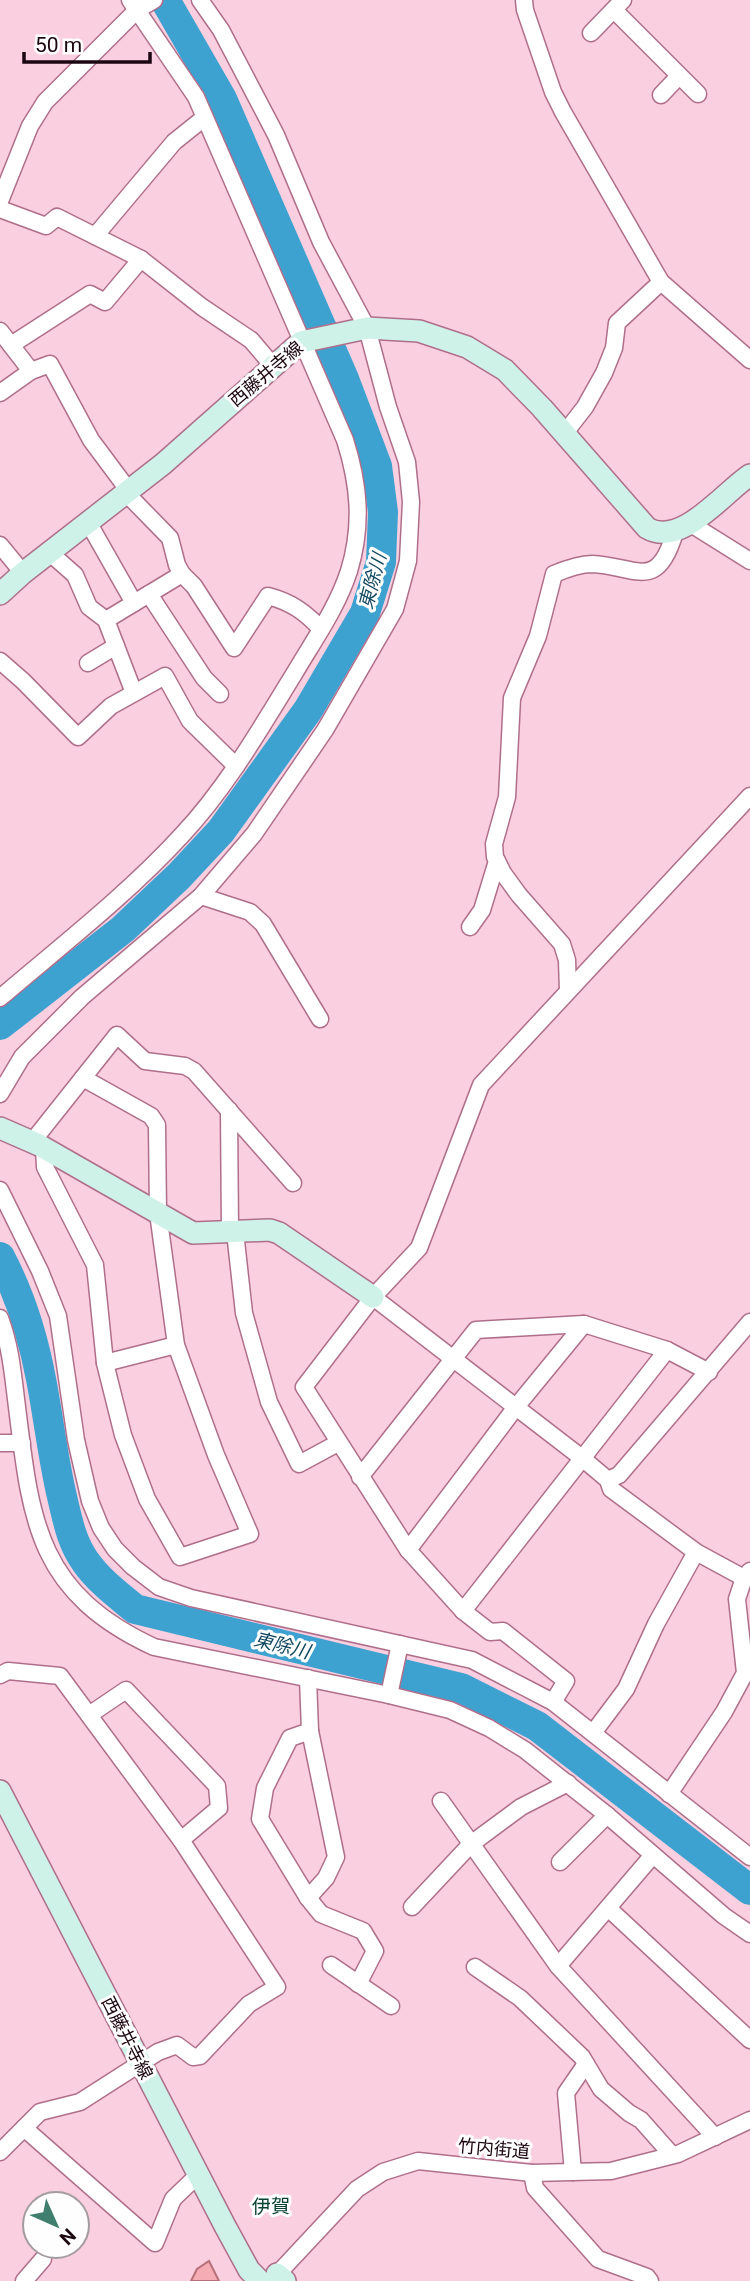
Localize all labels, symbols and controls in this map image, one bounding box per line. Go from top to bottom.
scale bar [24,21,150,65]
text: 50 m [35,33,82,57]
street label: 西藤井寺線 [224,337,307,411]
water label: 東除川 [354,549,391,612]
water label: 東除川 [251,1627,314,1664]
street label: 西藤井寺線 [98,1993,157,2083]
street label: 竹内街道 [457,2135,531,2162]
north arrow [21,2190,91,2260]
district label: 伊賀 [252,2195,290,2218]
text: N [55,2224,81,2250]

